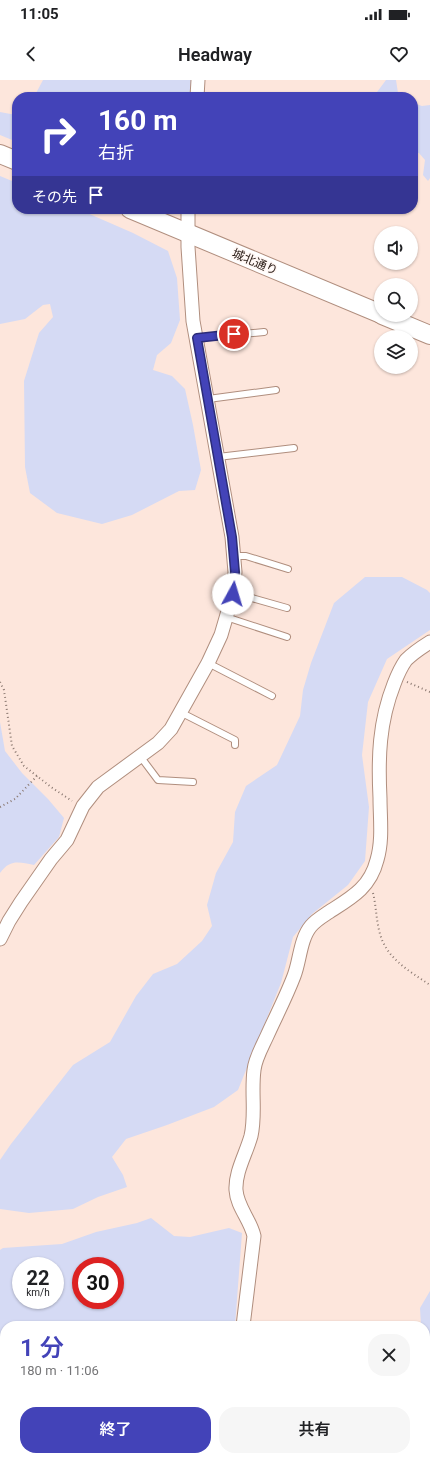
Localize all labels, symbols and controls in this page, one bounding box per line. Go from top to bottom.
text: 11:05 [20,5,59,23]
icon: back [20,43,42,65]
icon: heart [388,43,410,65]
text: Headway [178,44,252,65]
text: 160 m [98,104,177,137]
icon: right [32,108,84,160]
text: 右折 [98,142,134,163]
icon: arrive [85,184,107,206]
text: その先 [32,188,77,206]
map controls [374,226,418,374]
button: sound [374,226,418,270]
street label: 城北通り [230,246,280,278]
button: search [374,278,418,322]
pin [217,317,251,351]
icon: arrive [223,323,245,345]
button: layers [374,330,418,374]
position arrow [212,573,254,615]
speed limit sign: 30 [72,1257,124,1309]
text: 22 [27,1266,49,1290]
text: km/h [26,1287,50,1298]
text: 1 分 [20,1334,64,1362]
button: close [368,1334,410,1376]
text: 180 m · 11:06 [20,1363,99,1378]
button: 終了 [20,1407,211,1453]
button: 共有 [219,1407,410,1453]

